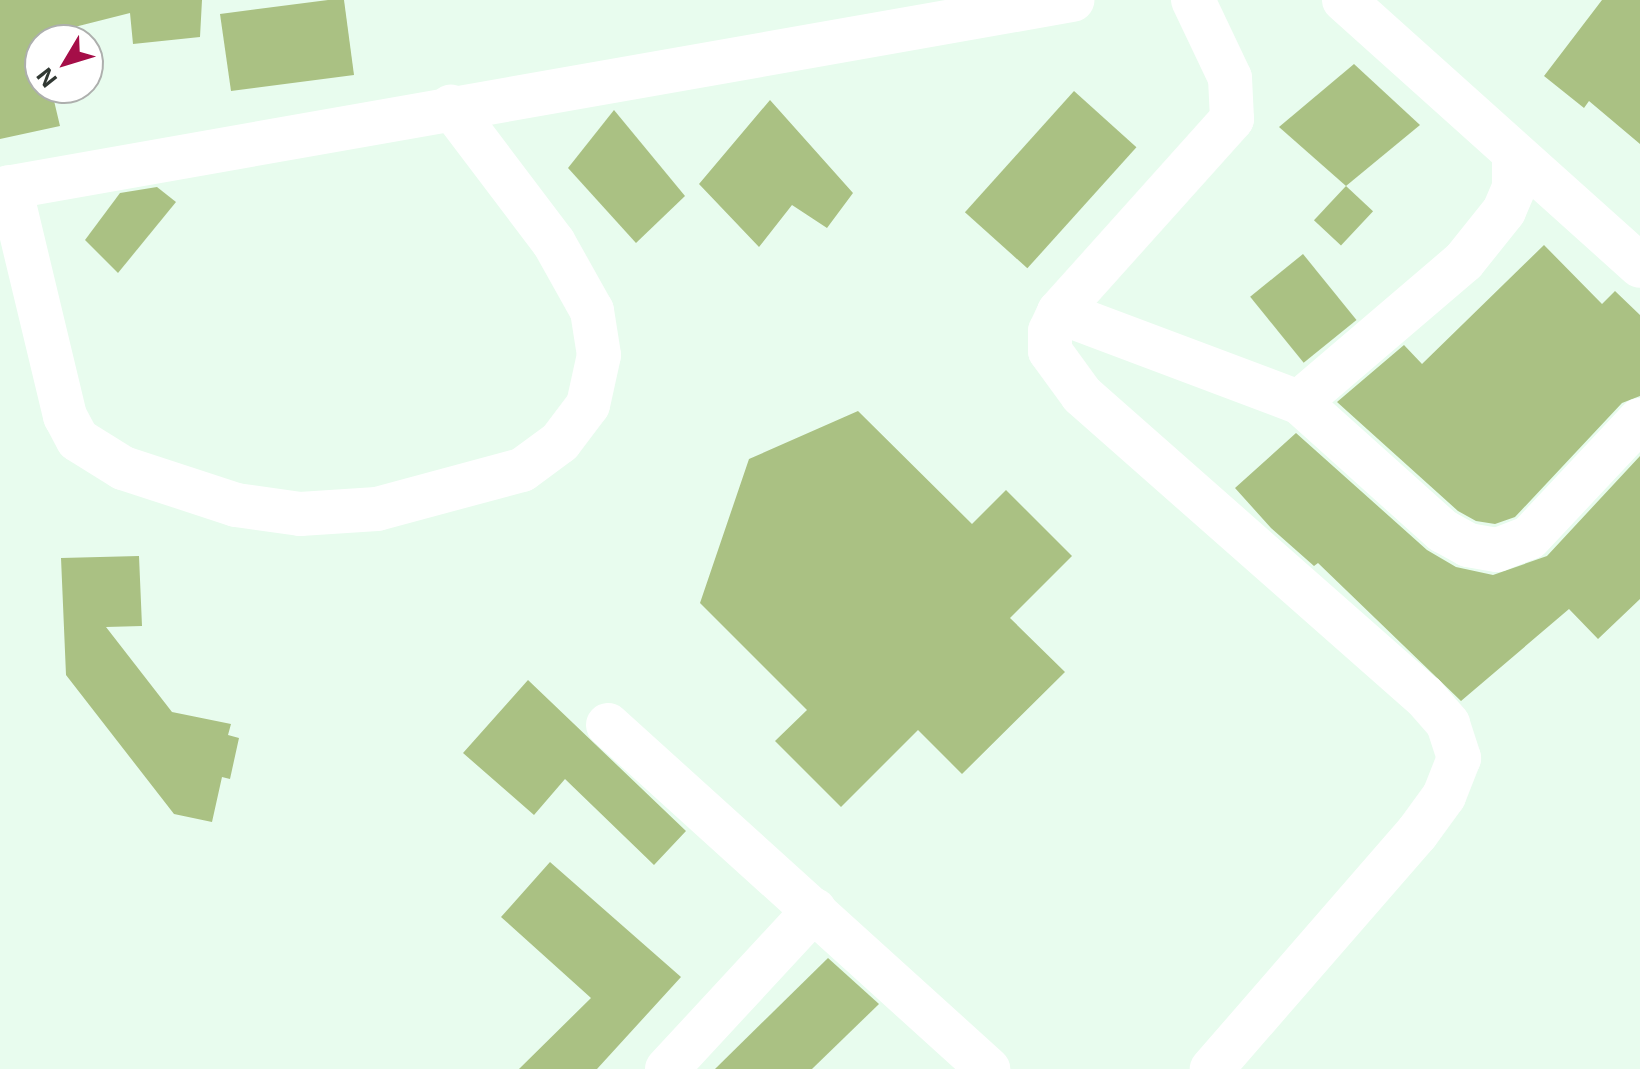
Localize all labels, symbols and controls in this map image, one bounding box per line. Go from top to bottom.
north arrow [24,24,104,104]
text: N [31,63,62,92]

